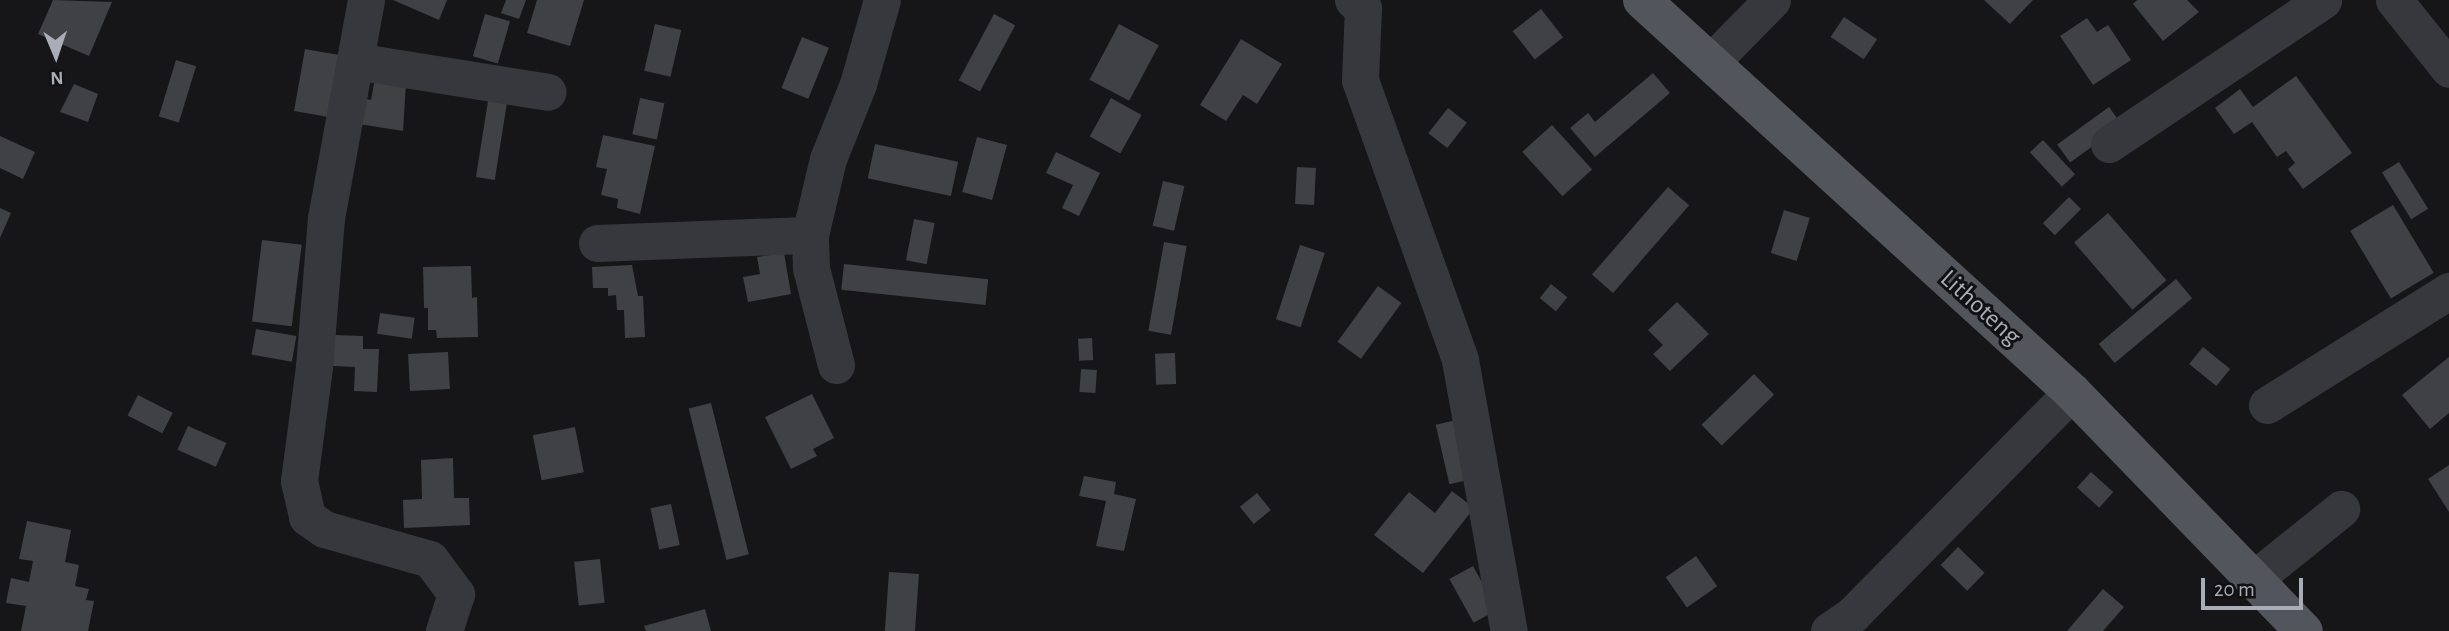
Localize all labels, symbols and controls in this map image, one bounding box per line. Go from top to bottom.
north arrow [21,21,91,91]
text: N [50,68,64,87]
street label: Lithoteng [1933,264,2027,352]
scale bar [2204,564,2306,608]
text: 20 m [2214,579,2255,600]

